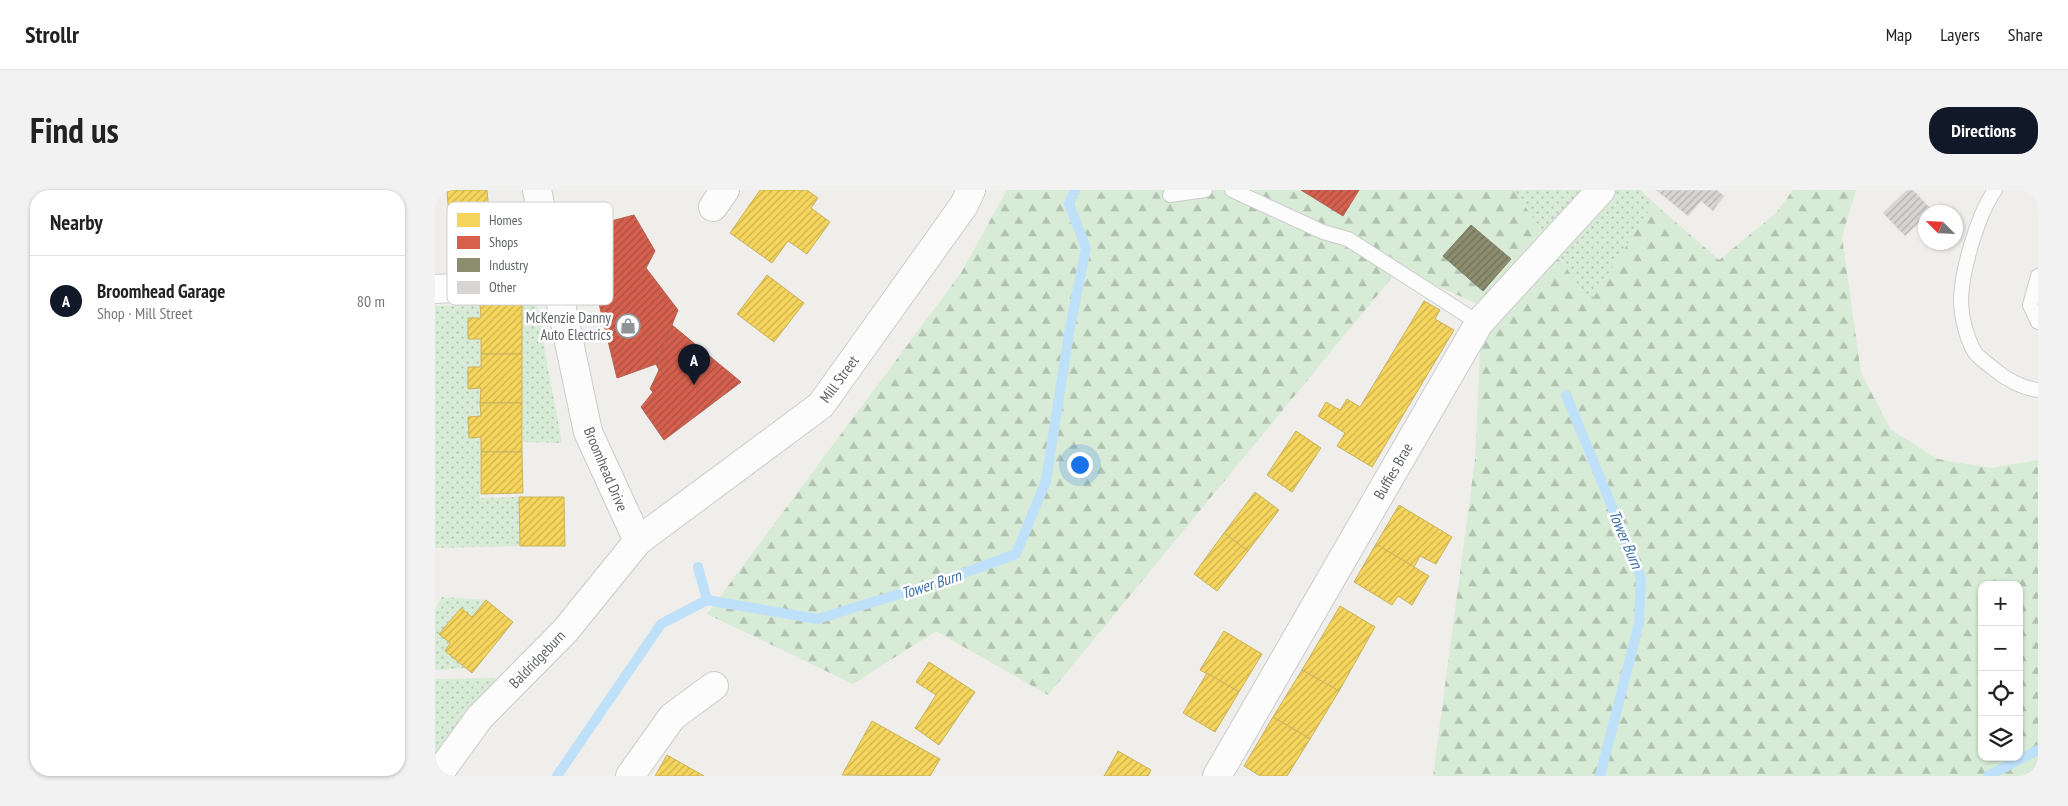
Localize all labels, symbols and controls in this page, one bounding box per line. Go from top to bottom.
text: Strollr [25,19,79,50]
text: Map [1886,23,1912,46]
text: Layers [1940,23,1980,46]
text: Share [2008,23,2043,46]
text: Find us [30,107,119,153]
button: Directions [1929,107,2038,154]
legend [447,202,613,305]
north arrow [1918,205,1963,250]
text: Nearby [50,209,103,236]
text: Homes [489,211,522,229]
text: Shops [489,233,518,251]
text: Industry [489,256,529,274]
text: Other [489,278,516,296]
text: Broomhead Garage [97,279,225,303]
text: A [62,291,70,311]
text: 80 m [357,291,385,311]
text: Shop · Mill Street [97,303,193,323]
place label: McKenzie Danny Auto Electrics [526,308,611,344]
shop icon: McKenzie Danny Auto Electrics [615,313,641,339]
pin: A [678,344,710,385]
street label: Mill Street [815,352,863,406]
street label: Broomhead Drive [580,424,632,514]
street label: Buffies Brae [1369,439,1417,503]
your location [1067,452,1093,478]
water label: Tower Burn [1605,507,1648,572]
water label: Tower Burn [899,565,964,603]
map controls [1978,581,2023,761]
button: + [1978,581,2023,626]
street label: Baldridgeburn [505,626,569,692]
button: − [1978,626,2023,671]
button: locate [1978,671,2023,716]
button: layers [1978,716,2023,761]

